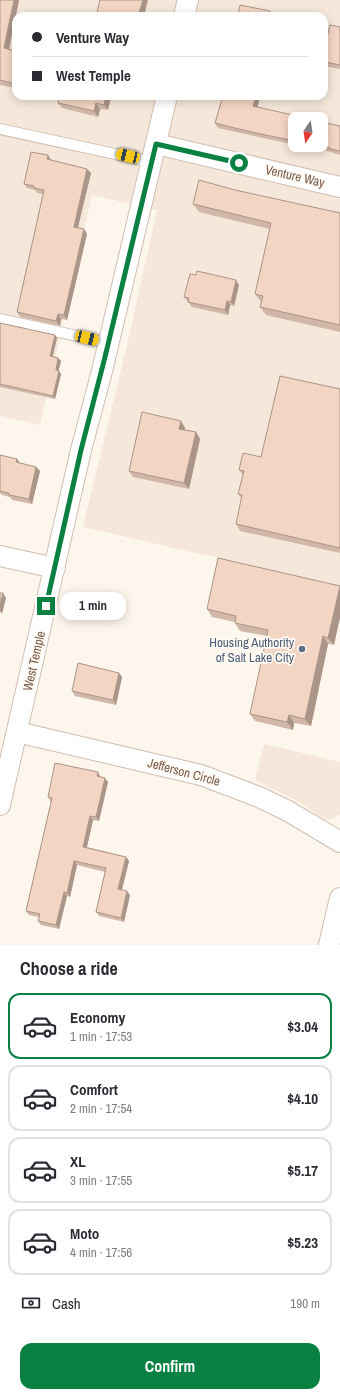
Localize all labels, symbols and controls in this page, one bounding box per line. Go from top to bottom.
text: Venture Way [56,27,129,48]
text: West Temple [56,65,131,86]
north arrow [288,112,328,152]
map controls [288,112,328,152]
car [115,147,141,165]
route start [230,154,248,172]
street label: Venture Way [264,161,327,191]
car [74,329,100,347]
callout: 1 min [60,592,126,620]
route end [37,597,55,615]
text: 1 min [79,597,107,614]
street label: West Temple [19,629,49,693]
place label: Housing Authority of Salt Lake City [209,634,295,666]
marker: Housing Authority of Salt Lake City [297,644,307,654]
street label: Jefferson Circle [146,754,222,790]
text: Choose a ride [20,956,118,981]
text: Economy [70,1007,125,1028]
icon: car [22,1008,58,1044]
text: $3.04 [287,1016,318,1037]
text: 1 min · 17:53 [70,1028,132,1045]
text: Comfort [70,1079,118,1100]
icon: car [22,1080,58,1116]
text: $4.10 [287,1088,318,1109]
text: 2 min · 17:54 [70,1100,132,1117]
text: XL [70,1151,86,1172]
icon: car [22,1152,58,1188]
text: $5.17 [287,1160,318,1181]
text: 3 min · 17:55 [70,1172,132,1189]
text: Moto [70,1223,99,1244]
icon: car [22,1224,58,1260]
text: $5.23 [287,1232,318,1253]
text: 4 min · 17:56 [70,1244,132,1261]
icon: cash [20,1292,42,1314]
text: Cash [52,1293,81,1314]
text: 190 m [290,1295,320,1312]
button: Confirm [20,1343,320,1389]

